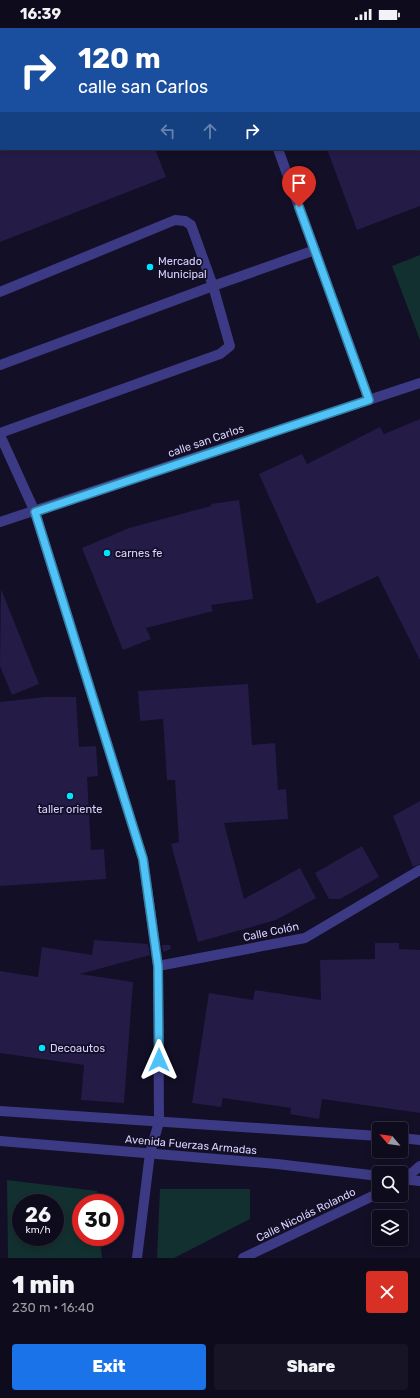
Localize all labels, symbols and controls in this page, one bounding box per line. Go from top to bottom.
text: 16:39 [20,5,61,23]
text: 120 m [78,42,161,75]
icon: right [12,44,64,96]
text: calle san Carlos [78,76,208,98]
icon: left [157,120,179,142]
icon: ahead [199,120,221,142]
icon: right [241,120,263,142]
pin [282,166,316,207]
icon: arrive [288,172,310,194]
place label: Mercado Municipal [158,255,207,281]
marker: Mercado Municipal [145,262,155,272]
street label: calle san Carlos [166,422,246,460]
place label: carnes fe [115,547,163,560]
marker: carnes fe [102,548,112,558]
marker: taller oriente [65,791,75,801]
place label: taller oriente [38,803,102,816]
street label: Calle Colón [242,920,300,944]
position arrow [138,1039,180,1081]
place label: Decoautos [50,1042,105,1055]
marker: Decoautos [37,1043,47,1053]
north arrow [372,1122,408,1158]
map controls [372,1122,408,1246]
street label: Avenida Fuerzas Armadas [125,1133,258,1157]
button: search [372,1166,408,1202]
street label: Calle Nicolás Rolando [254,1185,358,1245]
speed limit sign: 30 [72,1194,124,1246]
text: 26 [25,1203,51,1227]
button: layers [372,1210,408,1246]
text: km/h [26,1224,50,1236]
text: 1 min [12,1271,75,1299]
button: close [366,1271,408,1313]
text: 230 m · 16:40 [12,1300,94,1315]
button: Exit [12,1344,206,1390]
button: Share [214,1344,408,1390]

